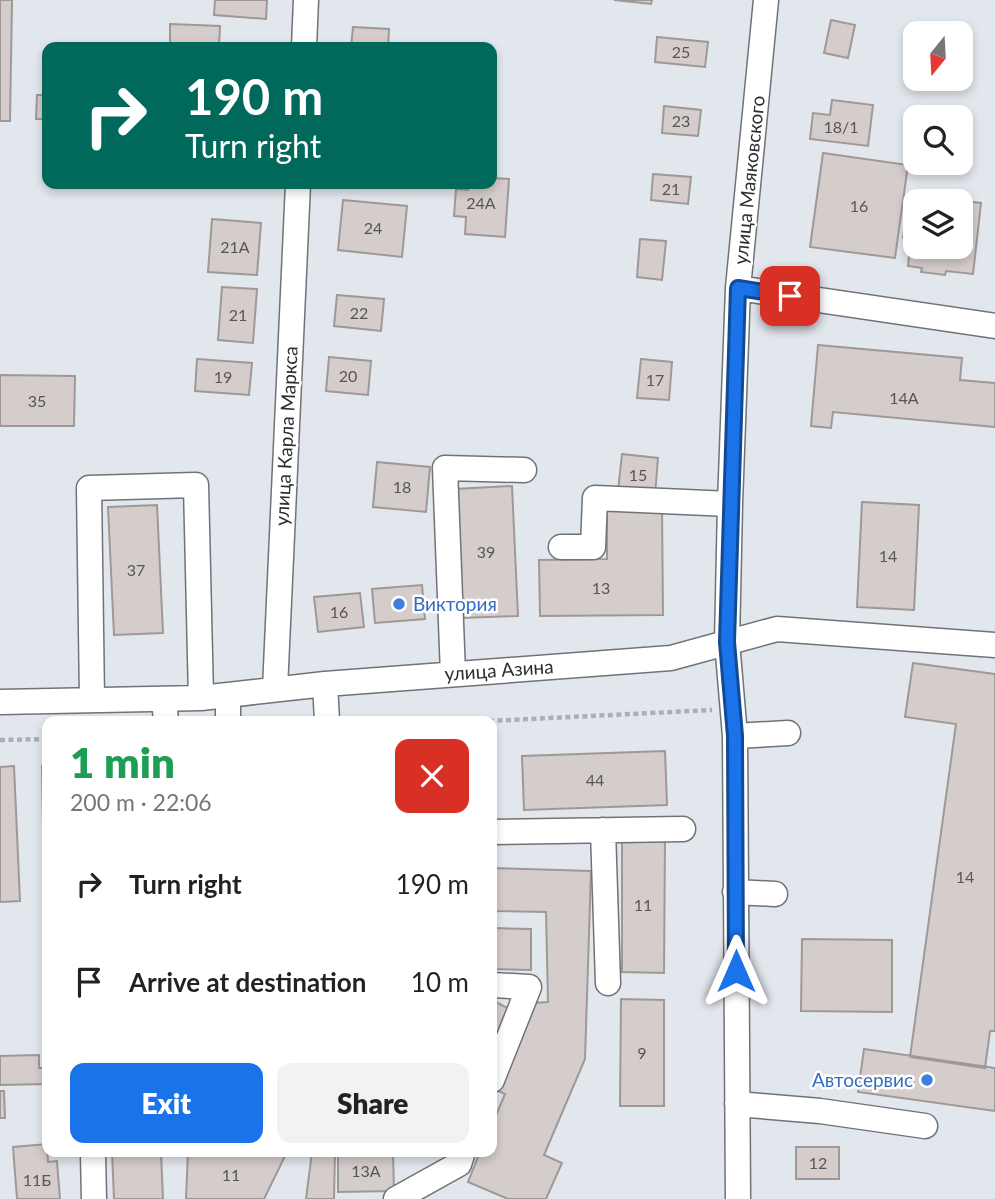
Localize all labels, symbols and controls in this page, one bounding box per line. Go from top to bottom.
north arrow [903,21,973,91]
map controls [903,21,973,259]
house number: 25 [672,42,690,61]
text: 190 m [185,67,323,125]
icon: right [70,70,161,161]
street label: улица Маяковского [728,94,769,266]
button: search [903,105,973,175]
house number: 23 [672,111,690,130]
house number: 18/1 [823,117,859,136]
text: Turn right [185,126,321,165]
house number: 21 [662,179,680,198]
button: layers [903,189,973,259]
house number: 24А [466,193,496,212]
house number: 16 [850,196,868,215]
house number: 24 [364,218,382,237]
house number: 21А [220,237,250,256]
pin [760,266,820,326]
icon: arrive [771,277,809,315]
house number: 22 [350,303,368,322]
house number: 21 [229,305,247,324]
street label: улица Карла Маркса [269,345,302,526]
house number: 20 [339,366,357,385]
house number: 19 [214,367,232,386]
house number: 17 [646,370,664,389]
house number: 14А [889,388,919,407]
house number: 35 [28,391,46,410]
house number: 15 [629,465,647,484]
house number: 18 [393,477,411,496]
house number: 39 [477,542,495,561]
house number: 14 [879,546,897,565]
house number: 37 [127,560,145,579]
house number: 13 [592,578,610,597]
place label: Виктория [413,592,497,615]
marker: Виктория [391,596,407,612]
house number: 16 [330,602,348,621]
street label: улица Азина [444,654,554,685]
text: 1 min [70,737,175,787]
button: close [395,739,469,813]
house number: 44 [586,770,604,789]
text: 200 m · 22:06 [70,788,212,816]
icon: right [70,865,108,903]
house number: 14 [956,867,974,886]
text: Turn right [129,868,242,900]
text: 190 m [396,868,469,900]
house number: 11 [634,895,652,914]
position arrow [699,934,773,1008]
icon: arrive [70,963,108,1001]
text: Arrive at destination [129,966,366,998]
text: 10 m [411,966,469,998]
house number: 9 [637,1043,647,1062]
button: Exit [70,1063,263,1143]
button: Share [277,1063,469,1143]
place label: Автосервис [812,1068,913,1091]
marker: Автосервис [919,1072,935,1088]
house number: 12 [809,1153,827,1172]
house number: 13А [351,1161,381,1180]
house number: 11 [222,1165,240,1184]
house number: 11Б [23,1170,51,1189]

